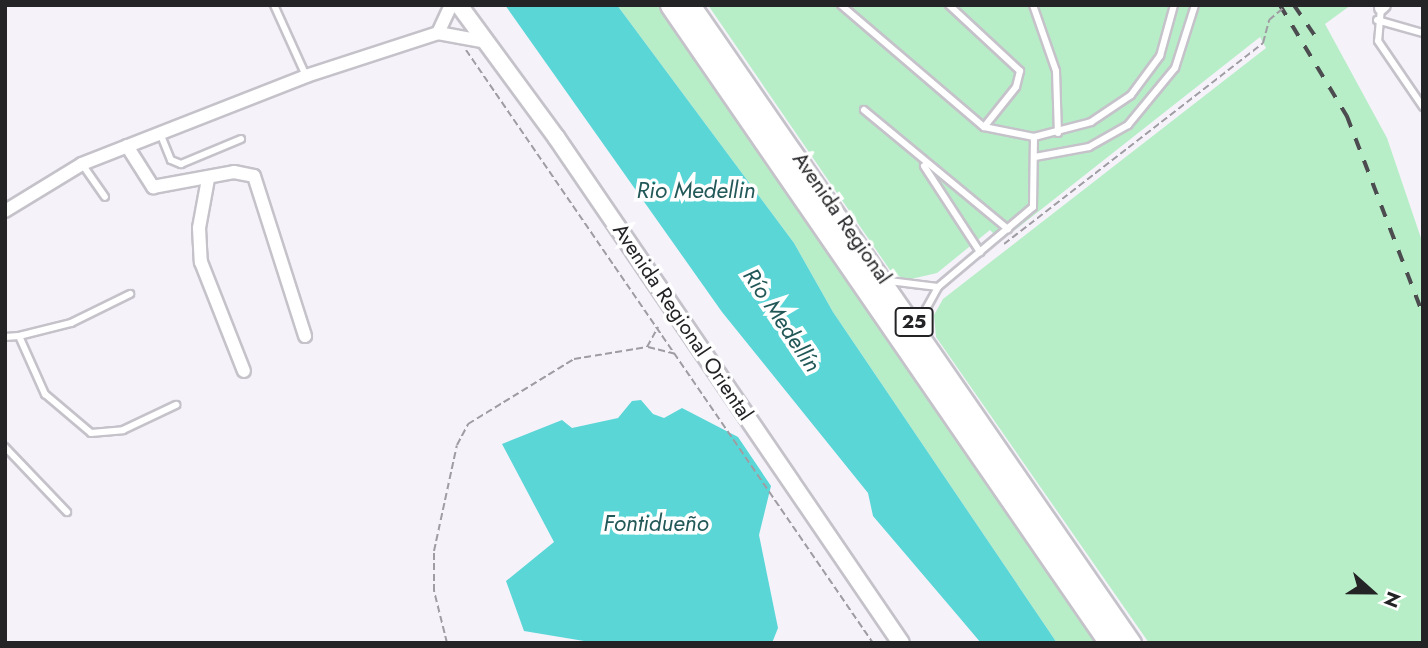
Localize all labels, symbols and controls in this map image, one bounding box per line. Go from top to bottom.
street label: Avenida Regional [787,147,897,289]
water label: Rio Medellin [637,176,755,204]
street label: Avenida Regional Oriental [608,219,758,425]
water label: Río Medellín [737,263,827,377]
road number: 25 [893,306,935,338]
water label: Fontidueño [603,509,709,537]
north arrow [1337,557,1407,627]
text: N [1377,588,1407,612]

